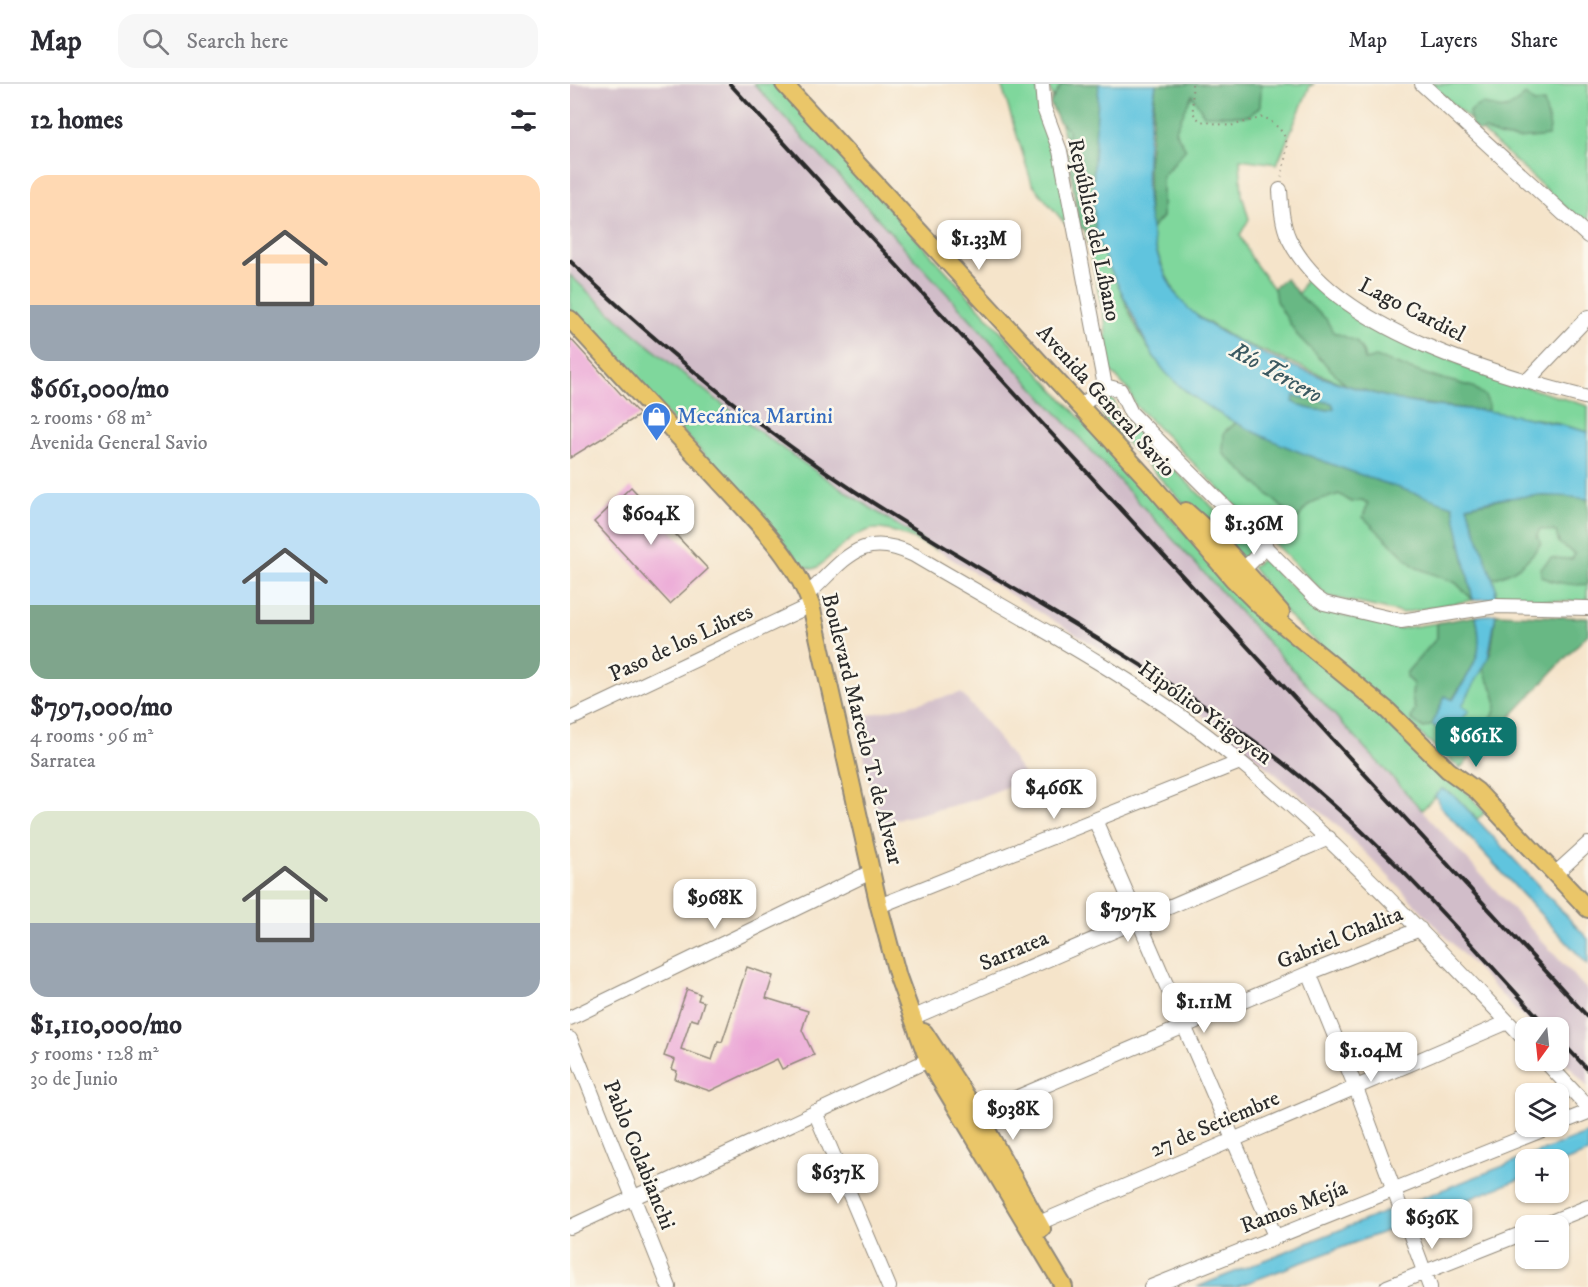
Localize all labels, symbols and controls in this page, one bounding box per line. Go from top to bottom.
search box [118,14,538,68]
text: Map [30,24,82,59]
icon: search [139,25,172,58]
text: Search here [187,28,288,55]
text: Map [1348,28,1387,54]
text: Layers [1420,28,1478,54]
text: Share [1511,28,1558,54]
text: 12 homes [30,104,123,137]
icon: filters [507,104,540,137]
street label: República del Líbano [1061,136,1127,324]
icon: home [231,214,339,322]
pin: $1.33M [930,220,1028,271]
text: $1.33M [951,227,1007,252]
street label: Lago Cardiel [1354,272,1470,348]
street label: Avenida General Savio [1031,319,1181,483]
water label: Río Tercero [1224,335,1327,411]
text: $661,000/mo [30,373,169,406]
shop icon: Mecánica Martini [640,400,672,442]
place label: Mecánica Martini [677,403,833,430]
text: 2 rooms · 68 m² [30,406,152,431]
text: Avenida General Savio [30,431,208,456]
pin: $604K [609,495,693,546]
text: $604K [622,502,680,527]
pin: $1.36M [1205,505,1303,556]
text: $1.36M [1224,512,1284,537]
icon: home [231,532,339,640]
street label: Boulevard Marcelo T. de Alvear [815,590,909,868]
street label: Paso de los Libres [605,598,757,688]
street label: Hipólito Yrigoyen [1133,655,1278,771]
text: $797,000/mo [30,691,173,724]
pin: $661K [1434,717,1518,768]
text: 4 rooms · 96 m² [30,724,153,749]
text: $661K [1449,724,1503,749]
text: Sarratea [30,749,96,774]
pin: $466K [1012,769,1096,820]
text: $466K [1025,776,1083,801]
icon: home [231,850,339,958]
pin: $968K [673,879,757,930]
text: $968K [687,886,743,911]
pin: $797K [1086,892,1170,943]
text: $797K [1100,899,1156,924]
street label: Gabriel Chalita [1273,900,1407,975]
street label: Sarratea [976,924,1053,978]
pin: $1.11M [1155,983,1253,1034]
text: $1.11M [1176,990,1232,1015]
text: $1,110,000/mo [30,1009,182,1042]
north arrow [1515,1017,1569,1071]
map controls [1515,1017,1569,1269]
pin: $1.04M [1322,1032,1420,1083]
text: $1.04M [1339,1039,1403,1064]
text: 5 rooms · 128 m² [30,1042,159,1067]
text: 30 de Junio [30,1067,118,1092]
street label: Pablo Colabianchi [597,1076,681,1234]
button: layers [1515,1083,1569,1137]
street label: 27 de Setiembre [1146,1085,1284,1163]
pin: $938K [971,1090,1055,1141]
text: $938K [987,1097,1039,1122]
button: + [1515,1149,1569,1203]
pin: $637K [796,1154,880,1205]
text: $637K [811,1161,865,1186]
street label: Ramos Mejía [1237,1174,1352,1240]
pin: $636K [1390,1199,1474,1250]
text: $636K [1405,1206,1459,1231]
button: − [1515,1215,1569,1269]

